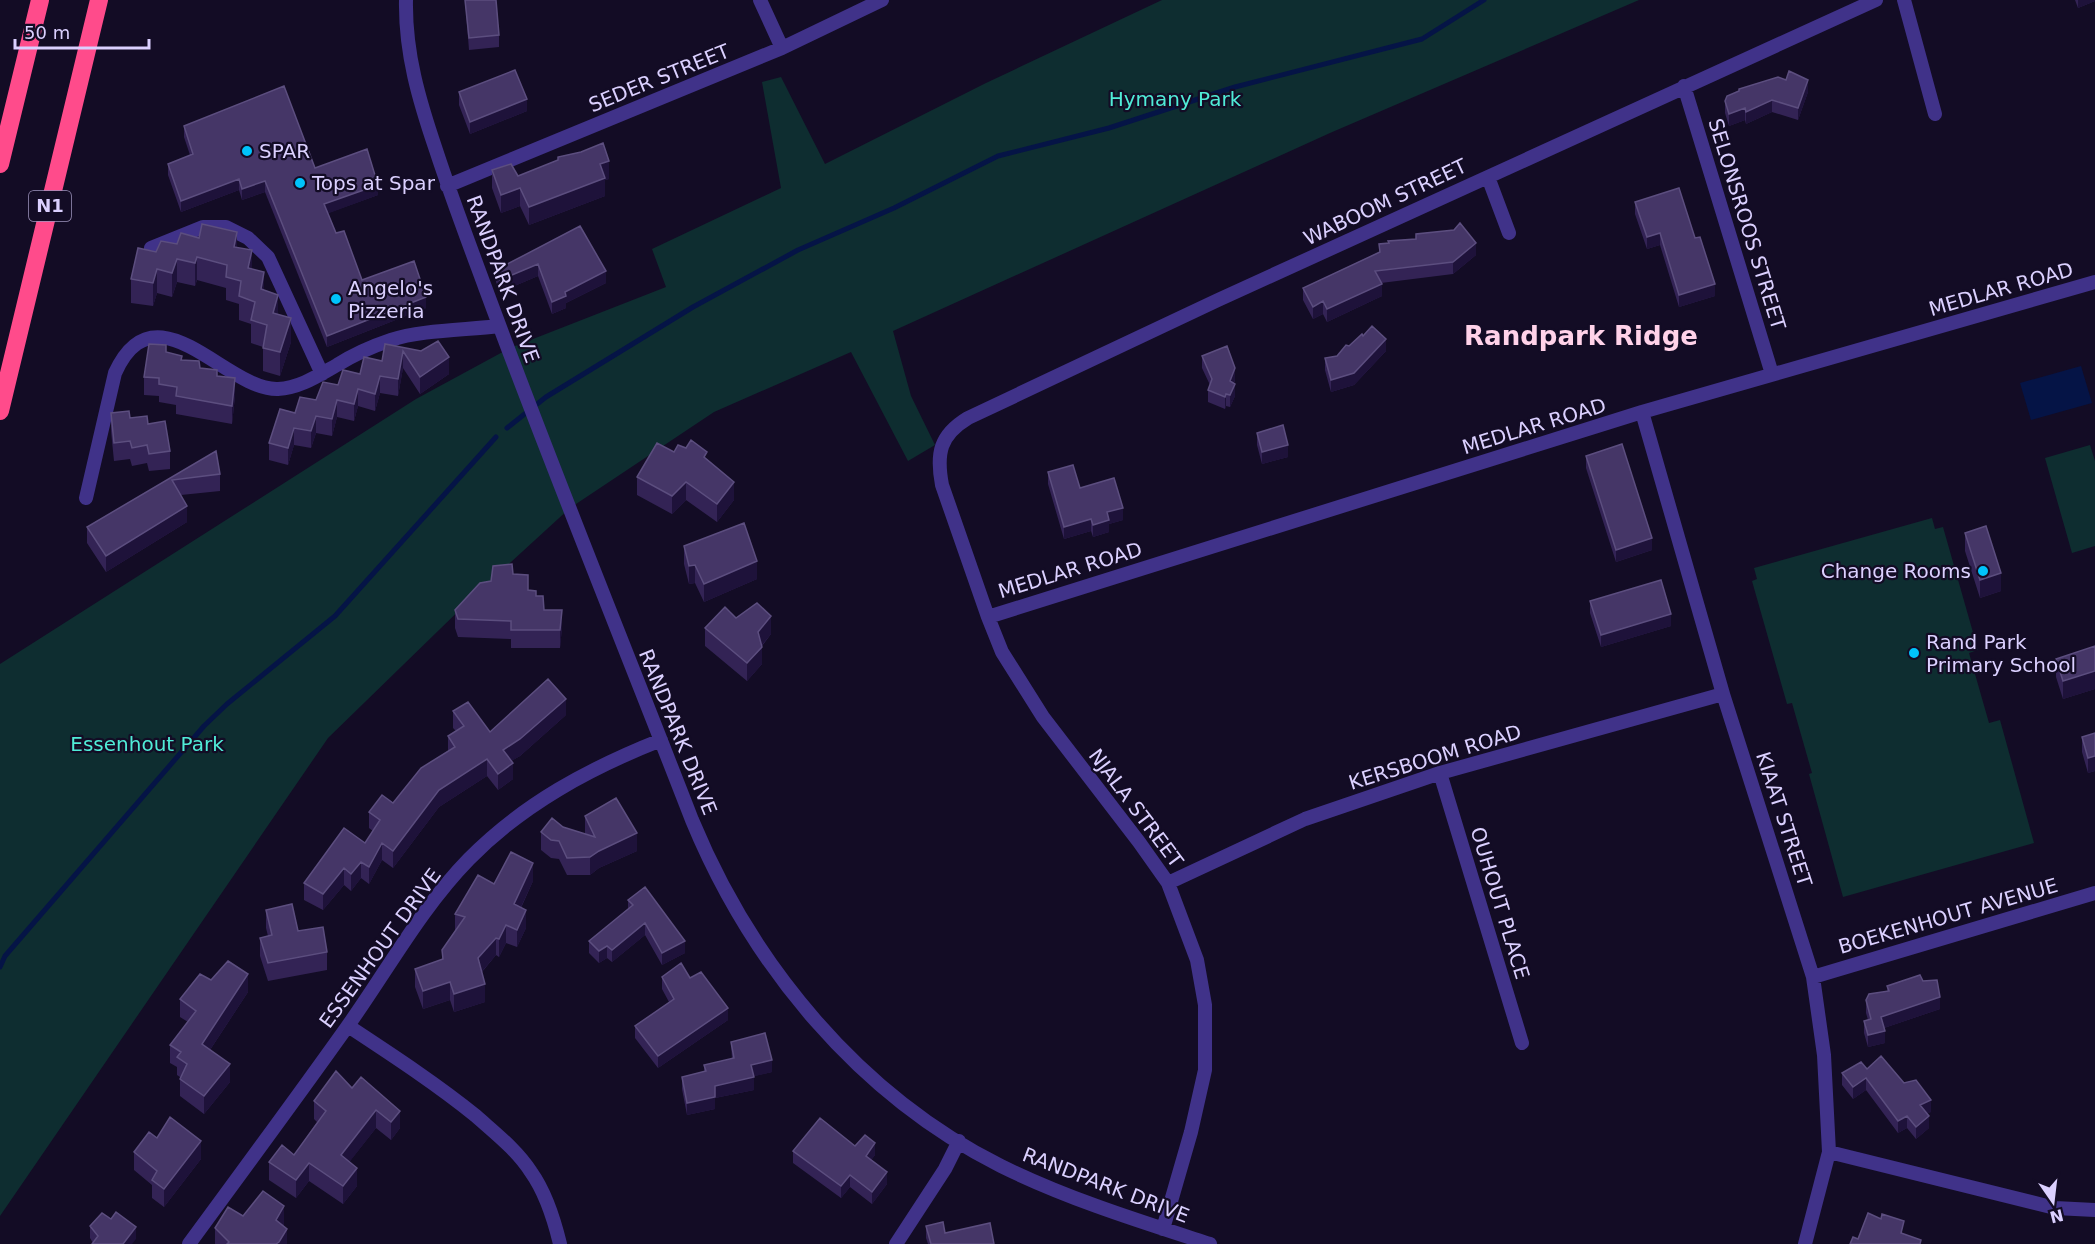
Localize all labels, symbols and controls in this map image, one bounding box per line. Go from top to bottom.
scale bar [15,12,148,50]
text: 50 m [24,22,70,43]
street label: SEDER STREET [585,38,734,117]
park label: Hymany Park [1109,87,1242,111]
street label: SELONSROOS STREET [1703,115,1791,333]
place label: SPAR [259,139,310,163]
marker: SPAR [240,144,254,158]
street label: WABOOM STREET [1300,153,1471,250]
place label: Tops at Spar [311,171,436,195]
marker: Tops at Spar [293,176,307,190]
road number: N1 [29,191,71,221]
street label: RANDPARK DRIVE [462,192,544,366]
street label: MEDLAR ROAD [1926,257,2076,321]
place label: Angelo's Pizzeria [348,276,433,323]
marker: Angelo's Pizzeria [329,292,343,306]
district label: Randpark Ridge [1464,321,1698,351]
street label: MEDLAR ROAD [1459,393,1609,459]
street label: MEDLAR ROAD [995,537,1145,603]
place label: Change Rooms [1821,559,1971,583]
marker: Change Rooms [1976,564,1990,578]
place label: Rand Park Primary School [1926,630,2076,677]
street label: RANDPARK DRIVE [634,646,722,818]
marker: Rand Park Primary School [1907,646,1921,660]
street label: KERSBOOM ROAD [1346,719,1524,795]
park label: Essenhout Park [70,732,224,756]
street label: NJALA STREET [1084,744,1189,873]
street label: KIAAT STREET [1751,749,1817,890]
street label: OUHOUT PLACE [1465,824,1535,982]
street label: ESSENHOUT DRIVE [314,864,446,1032]
street label: BOEKENHOUT AVENUE [1835,873,2061,959]
street label: RANDPARK DRIVE [1019,1142,1193,1228]
north arrow [2023,1172,2083,1232]
text: N [2048,1205,2065,1227]

